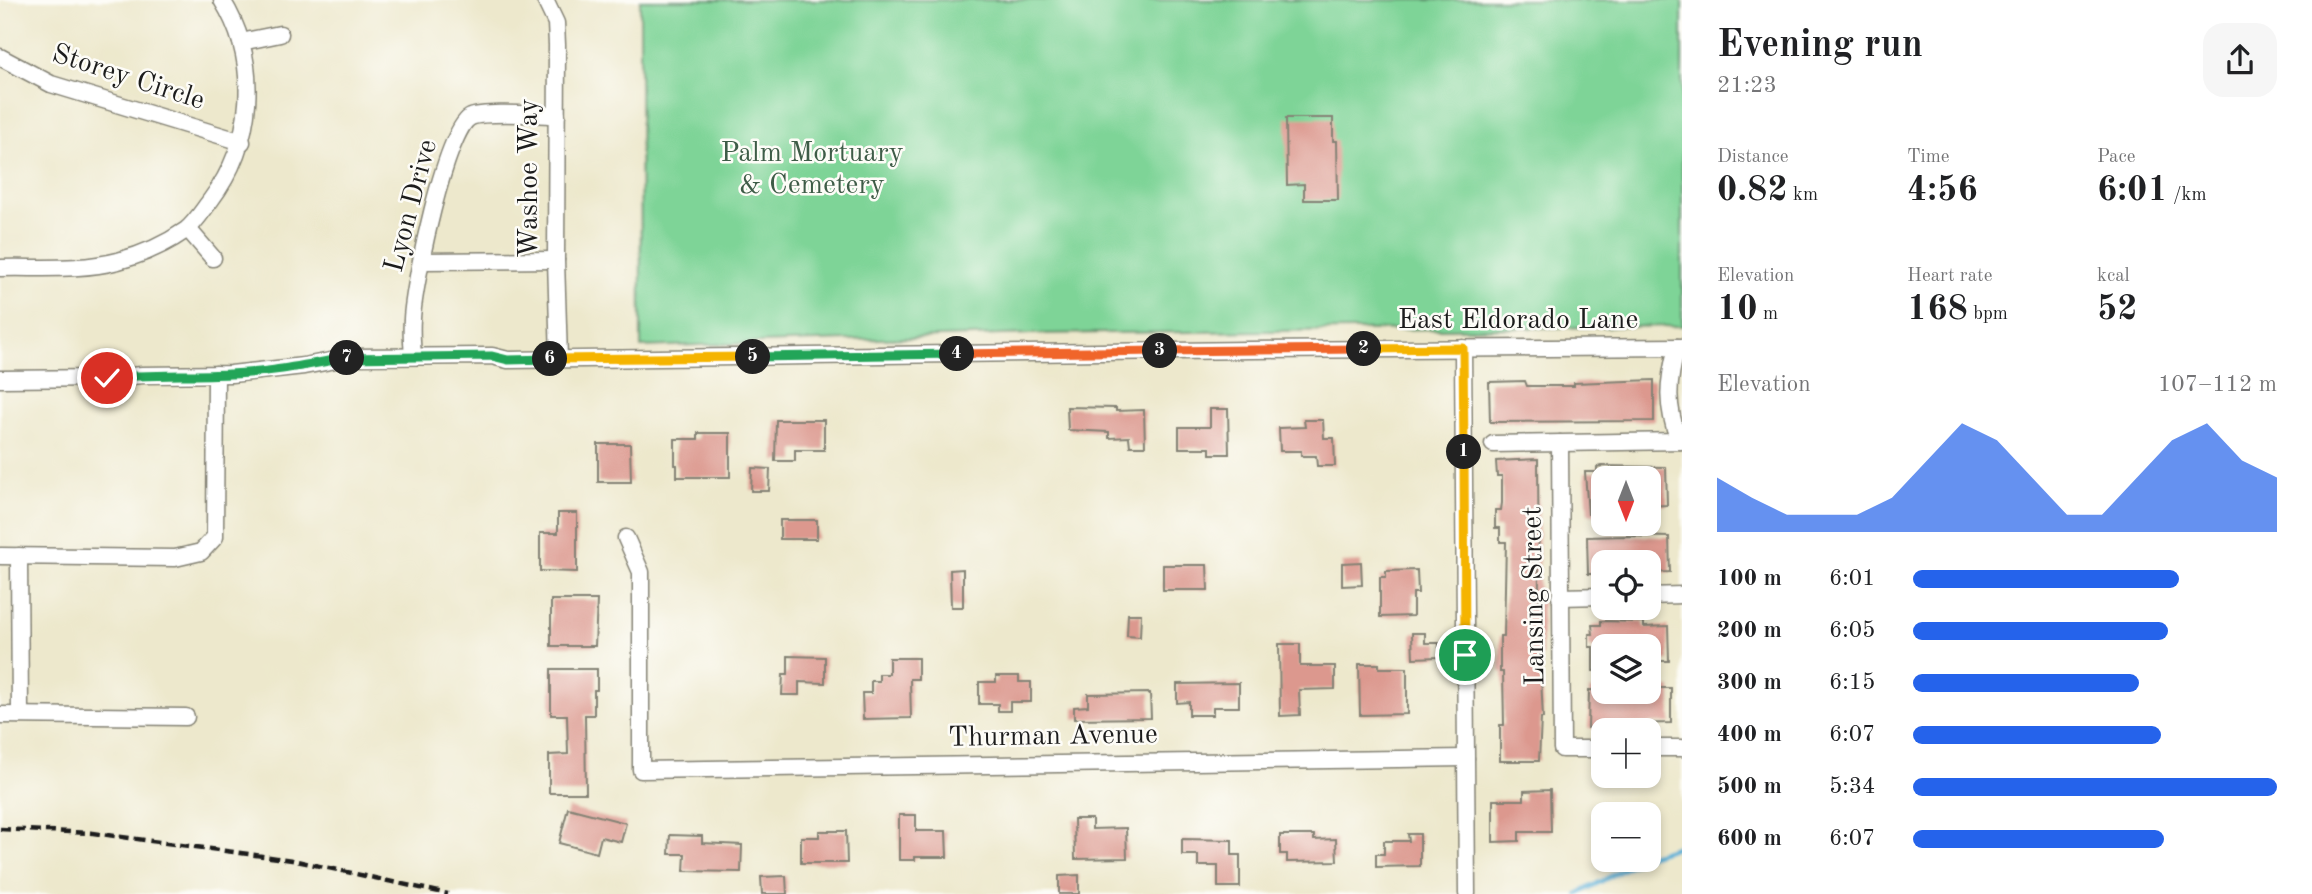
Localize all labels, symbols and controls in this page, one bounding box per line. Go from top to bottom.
button: share [2203,23,2277,97]
text: Evening run [1717,27,1923,65]
street label: Storey Circle [48,40,208,116]
text: 21:23 [1717,74,1777,97]
street label: Washoe Way [516,98,544,258]
street label: Lyon Drive [381,137,443,275]
park label: Palm Mortuary & Cemetery [720,140,904,200]
text: Distance [1717,148,1789,167]
text: Time [1907,148,1950,167]
text: Pace [2097,148,2136,167]
text: 0.82 [1717,173,1788,208]
text: 4:56 [1907,173,1978,208]
text: 6:01 [2097,173,2168,208]
text: km [1788,186,1818,205]
text: /km [2168,186,2207,205]
text: Elevation [1717,267,1794,286]
text: Heart rate [1907,267,1992,286]
text: kcal [2097,267,2130,286]
text: 10 [1717,292,1758,327]
text: 168 [1907,292,1968,327]
text: 52 [2097,292,2138,327]
text: m [1758,305,1778,324]
text: bpm [1968,305,2008,324]
street label: East Eldorado Lane [1398,307,1638,335]
pin: 2 [1346,332,1382,366]
pin: 3 [1142,334,1178,368]
pin: 4 [940,336,974,372]
text: 2 [1358,339,1369,358]
pin: 7 [330,340,364,376]
pin: 5 [736,340,770,374]
text: 3 [1154,341,1165,360]
pin: 6 [532,342,568,376]
text: 4 [951,344,962,363]
text: 5 [747,347,758,366]
pin [77,348,137,408]
text: 7 [341,348,352,367]
text: 6 [544,349,555,368]
icon: check [88,359,126,397]
text: Elevation [1717,373,1811,396]
text: 107–112 m [2158,373,2277,396]
pin: 1 [1446,434,1482,470]
text: 1 [1458,442,1469,461]
north arrow [1591,466,1661,536]
map controls [1591,466,1661,872]
street label: Lansing Street [1519,506,1551,686]
button: locate [1591,550,1661,620]
text: 100 m [1717,567,1782,590]
text: 6:01 [1829,567,1875,590]
text: 200 m [1717,619,1782,642]
text: 6:05 [1829,619,1875,642]
pin [1435,625,1495,685]
button: layers [1591,634,1661,704]
icon: arrive [1446,636,1484,674]
text: 300 m [1717,671,1782,694]
text: 6:15 [1829,671,1875,694]
button: + [1591,718,1661,788]
street label: Thurman Avenue [948,721,1158,753]
text: 400 m [1717,723,1782,746]
text: 6:07 [1829,723,1875,746]
text: 500 m [1717,775,1782,798]
text: 5:34 [1829,775,1875,798]
button: − [1591,802,1661,872]
text: 600 m [1717,827,1782,850]
text: 6:07 [1829,827,1875,850]

